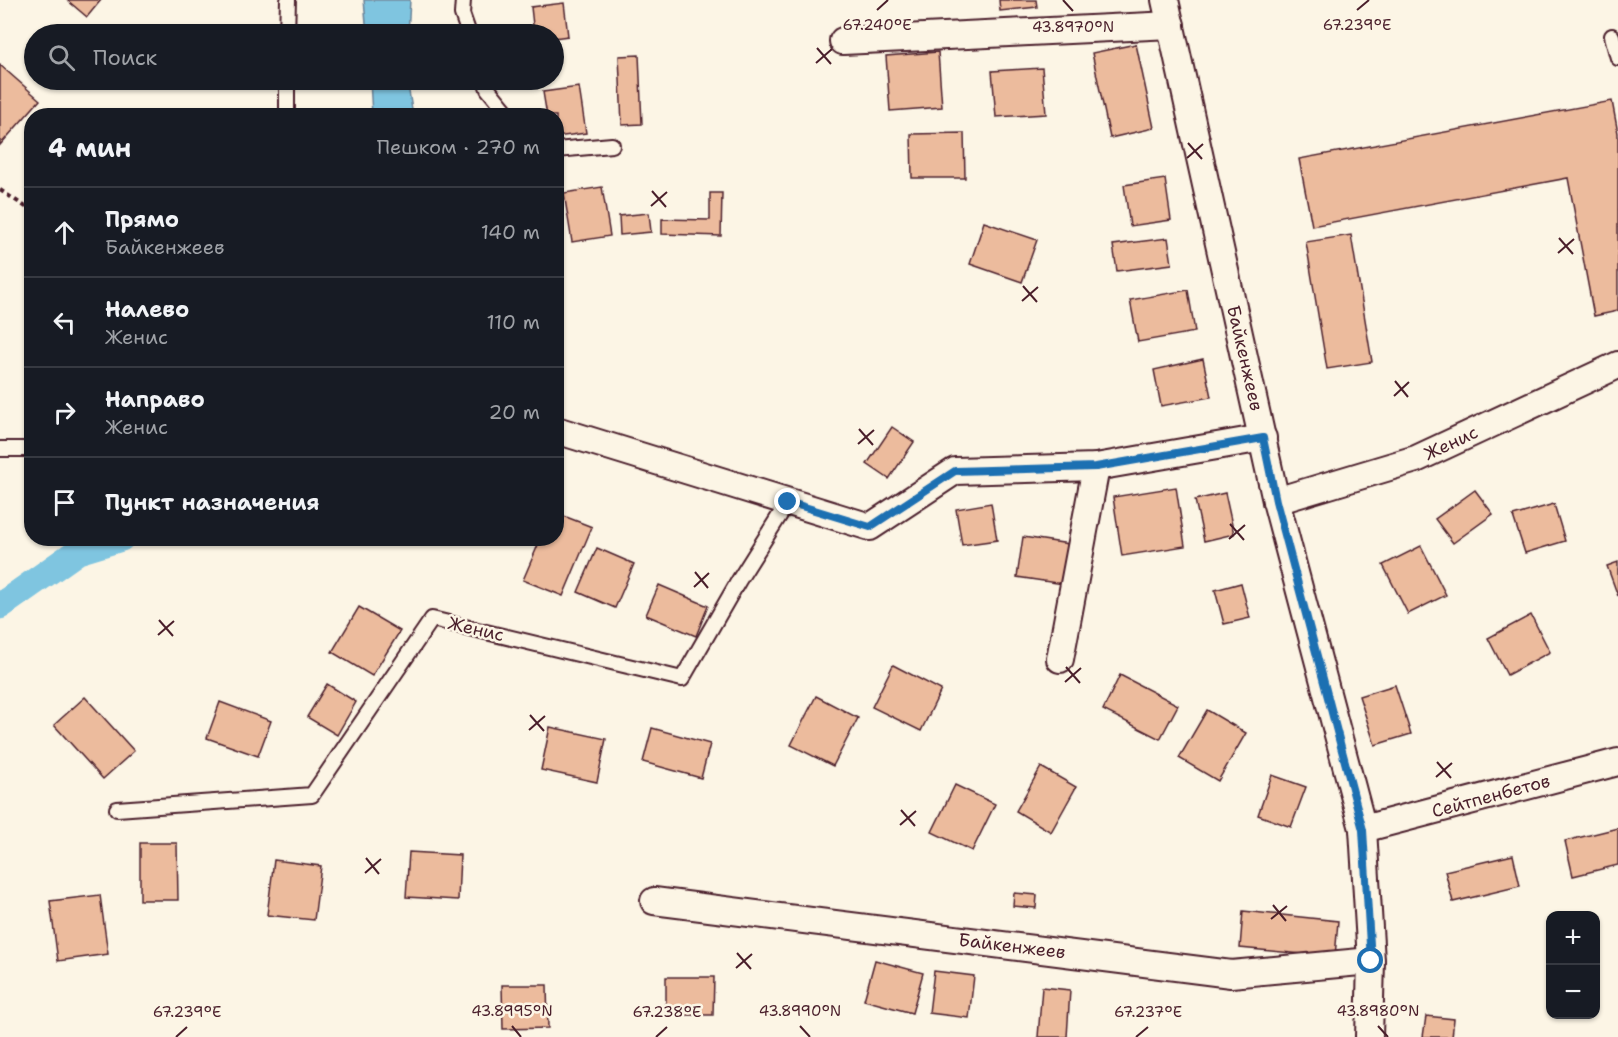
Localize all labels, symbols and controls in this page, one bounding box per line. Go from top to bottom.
text: 67.240°E [842,15,912,35]
text: 67.239°E [1323,15,1391,35]
text: 43.8970°N [1032,17,1114,37]
search box [24,24,564,90]
icon: search [45,41,78,74]
text: Поиск [93,43,157,72]
text: 4 мин [48,130,131,165]
text: Пешком · 270 m [377,134,540,160]
text: Прямо [105,205,179,234]
icon: ahead [48,216,81,249]
text: 140 m [481,219,540,245]
text: Байкенжеев [105,234,225,260]
text: Налево [105,295,189,324]
street label: Байкенжеев [1221,303,1269,413]
icon: left [48,306,81,339]
text: 110 m [486,309,540,335]
text: Женис [105,324,168,350]
text: Направо [105,385,205,414]
icon: right [48,396,81,429]
text: 20 m [489,399,540,425]
text: Женис [105,414,168,440]
street label: Женис [1420,420,1482,466]
icon: arrive [48,486,81,519]
text: Пункт назначения [105,488,319,517]
route end [774,488,800,514]
street label: Женис [446,611,506,647]
street label: Сейтпенбетов [1429,769,1553,823]
map controls [1546,911,1600,1019]
button: + [1546,911,1600,965]
street label: Байкенжеев [957,928,1067,964]
route start [1357,947,1383,973]
button: − [1546,965,1600,1019]
text: 43.8995°N [471,1001,553,1021]
text: 43.8990°N [759,1001,841,1021]
text: 43.8980°N [1337,1001,1419,1021]
text: 67.239°E [153,1002,221,1022]
text: 67.238°E [633,1002,701,1022]
text: 67.237°E [1114,1002,1182,1022]

